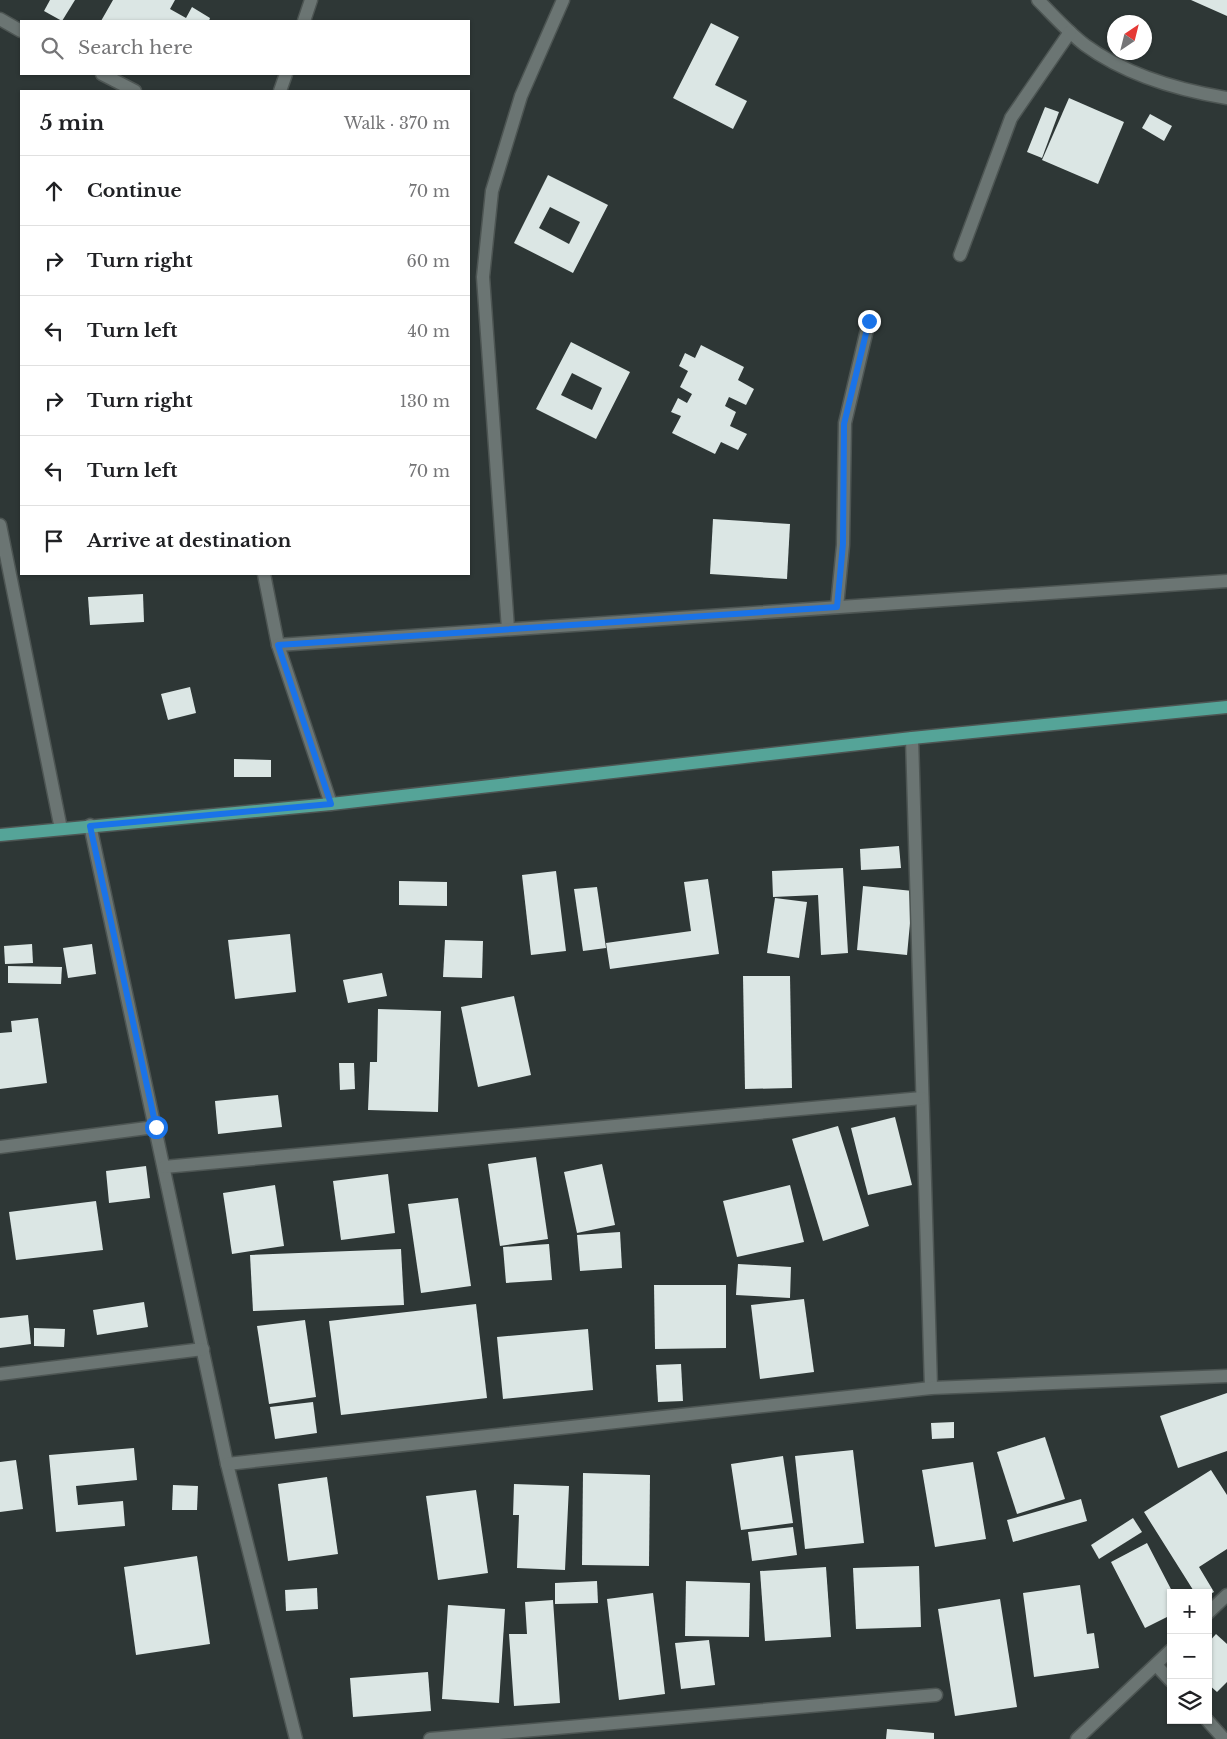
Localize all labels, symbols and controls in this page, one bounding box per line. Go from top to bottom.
north arrow [1107,15,1152,60]
search box [20,20,470,75]
icon: search [38,34,66,62]
text: Search here [78,36,193,59]
text: 5 min [40,110,104,136]
text: Walk · 370 m [344,113,450,133]
icon: ahead [40,177,68,205]
text: Continue [87,179,182,202]
text: 70 m [409,181,450,201]
icon: right [40,247,68,275]
text: Turn right [87,249,193,272]
text: 60 m [407,251,450,271]
route end [858,310,881,333]
icon: left [40,317,68,345]
text: Turn left [87,319,178,342]
text: 40 m [407,321,450,341]
icon: right [40,387,68,415]
text: Turn right [87,389,193,412]
text: 130 m [400,391,450,411]
icon: left [40,457,68,485]
text: Turn left [87,459,178,482]
text: 70 m [409,461,450,481]
icon: arrive [40,527,68,555]
text: Arrive at destination [87,529,291,552]
route start [145,1116,168,1139]
map controls [1167,1589,1212,1724]
button: + [1167,1589,1212,1634]
button: − [1167,1634,1212,1679]
button: layers [1167,1679,1212,1724]

